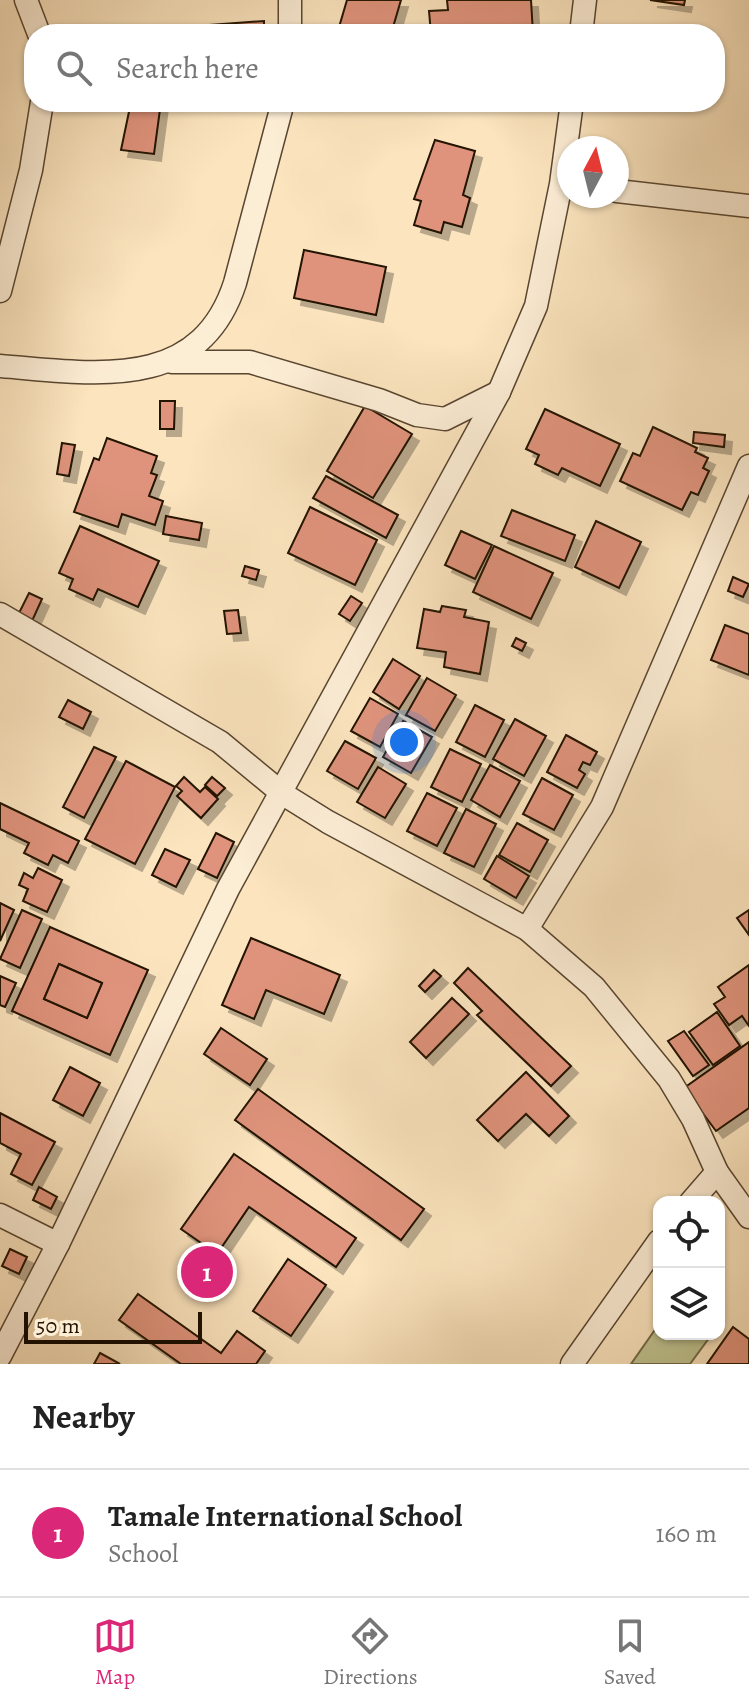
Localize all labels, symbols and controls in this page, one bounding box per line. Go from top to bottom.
search box [24,24,725,112]
icon: search [52,46,96,90]
text: Search here [116,48,259,88]
north arrow [557,136,629,208]
your location [384,722,424,762]
map controls [653,1196,725,1340]
button: locate [653,1196,725,1268]
pin: 1 [181,1242,233,1302]
button: layers [653,1268,725,1340]
scale bar [24,1308,202,1344]
text: 50 m [36,1311,80,1341]
text: Nearby [32,1393,135,1440]
text: Tamale International School [108,1496,462,1536]
text: 1 [53,1516,63,1551]
text: 160 m [655,1516,717,1551]
text: School [108,1536,178,1571]
tab: Map [93,1614,137,1692]
tab: Directions [323,1614,418,1692]
tab: Saved [604,1614,656,1692]

